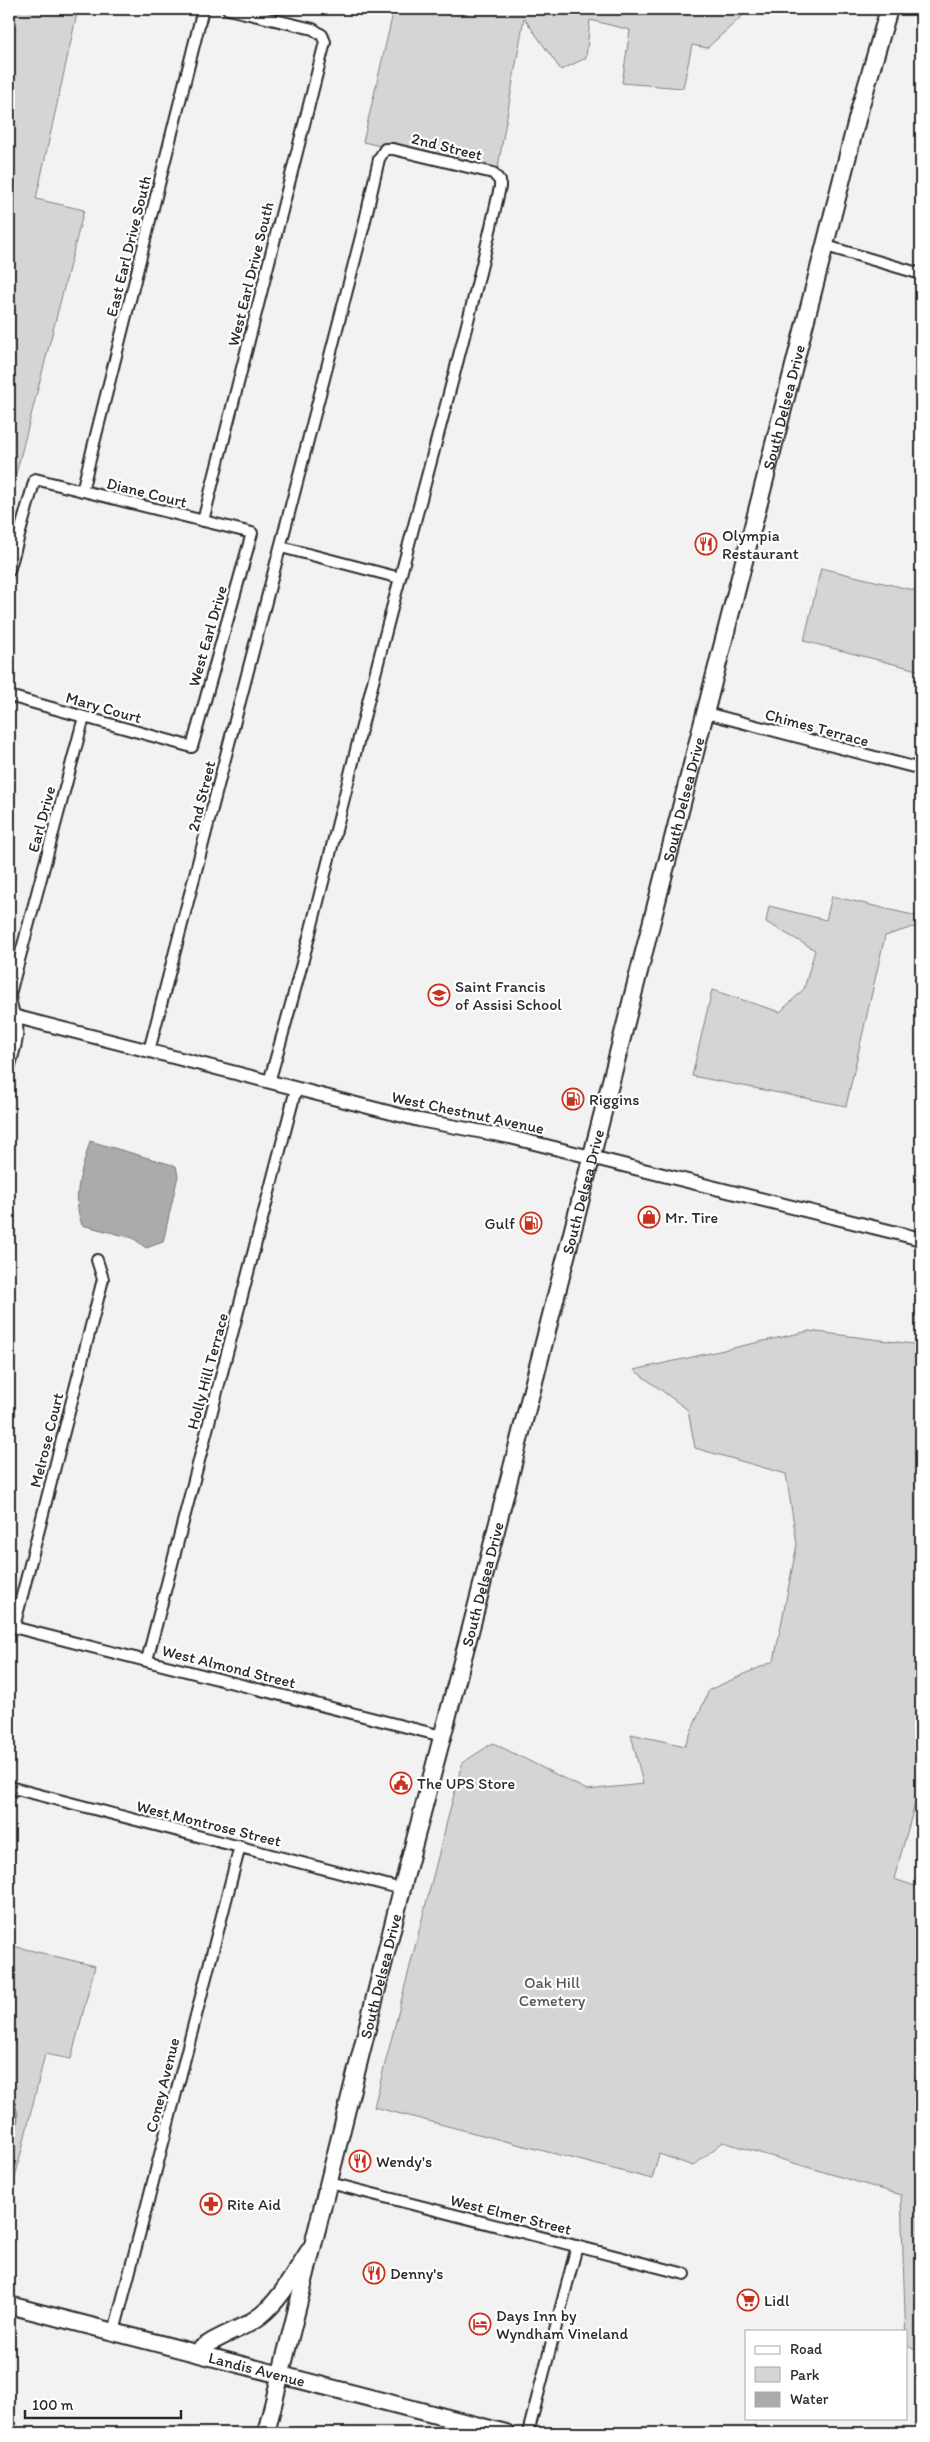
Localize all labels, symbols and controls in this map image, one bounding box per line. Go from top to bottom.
street label: 2nd Street [410,129,484,164]
street label: East Earl Drive South [102,174,155,319]
street label: West Earl Drive South [223,200,278,348]
street label: South Delsea Drive [759,343,809,472]
street label: Diane Court [105,473,189,512]
place label: Olympia Restaurant [722,526,799,563]
restaurant icon: Olympia Restaurant [694,532,718,556]
street label: West Earl Drive [184,583,231,689]
street label: Mary Court [64,688,144,727]
street label: Chimes Terrace [763,704,871,750]
street label: South Delsea Drive [658,735,709,864]
street label: 2nd Street [184,759,219,833]
street label: Earl Drive [24,784,60,854]
place label: Saint Francis of Assisi School [455,977,562,1014]
school or university icon: Saint Francis of Assisi School [427,983,451,1007]
street label: West Chestnut Avenue [390,1087,546,1138]
fuel station icon: Riggins [561,1087,585,1111]
place label: Riggins [589,1090,639,1109]
street label: South Delsea Drive [558,1127,608,1256]
shop icon: Mr. Tire [637,1205,661,1229]
place label: Mr. Tire [665,1208,718,1227]
fuel station icon: Gulf [519,1211,543,1235]
place label: Gulf [485,1214,515,1233]
street label: Holly Hill Terrace [183,1311,232,1432]
street label: Melrose Court [26,1391,67,1489]
street label: South Delsea Drive [457,1520,508,1649]
street label: West Almond Street [160,1641,298,1692]
public building icon: The UPS Store [389,1771,413,1795]
place label: The UPS Store [417,1774,515,1793]
street label: West Montrose Street [135,1796,283,1851]
street label: South Delsea Drive [356,1912,405,2041]
park label: Oak Hill Cemetery [519,1973,586,2010]
street label: Coney Avenue [142,2036,183,2135]
restaurant icon: Wendy's [348,2149,372,2173]
place label: Wendy's [376,2152,432,2171]
street label: West Elmer Street [448,2190,573,2239]
pharmacy icon: Rite Aid [199,2192,223,2216]
place label: Rite Aid [227,2195,281,2214]
restaurant icon: Denny's [362,2261,386,2285]
place label: Denny's [390,2264,443,2283]
supermarket icon: Lidl [736,2288,760,2312]
place label: Lidl [764,2291,790,2310]
place label: Days Inn by Wyndham Vineland [496,2306,628,2343]
hotel icon: Days Inn by Wyndham Vineland [468,2312,492,2336]
legend [745,2330,908,2420]
text: Road [790,2340,823,2358]
street label: Landis Avenue [206,2348,307,2391]
text: Park [790,2366,820,2384]
scale bar [25,2387,181,2419]
text: Water [790,2390,829,2408]
text: 100 m [32,2396,74,2414]

